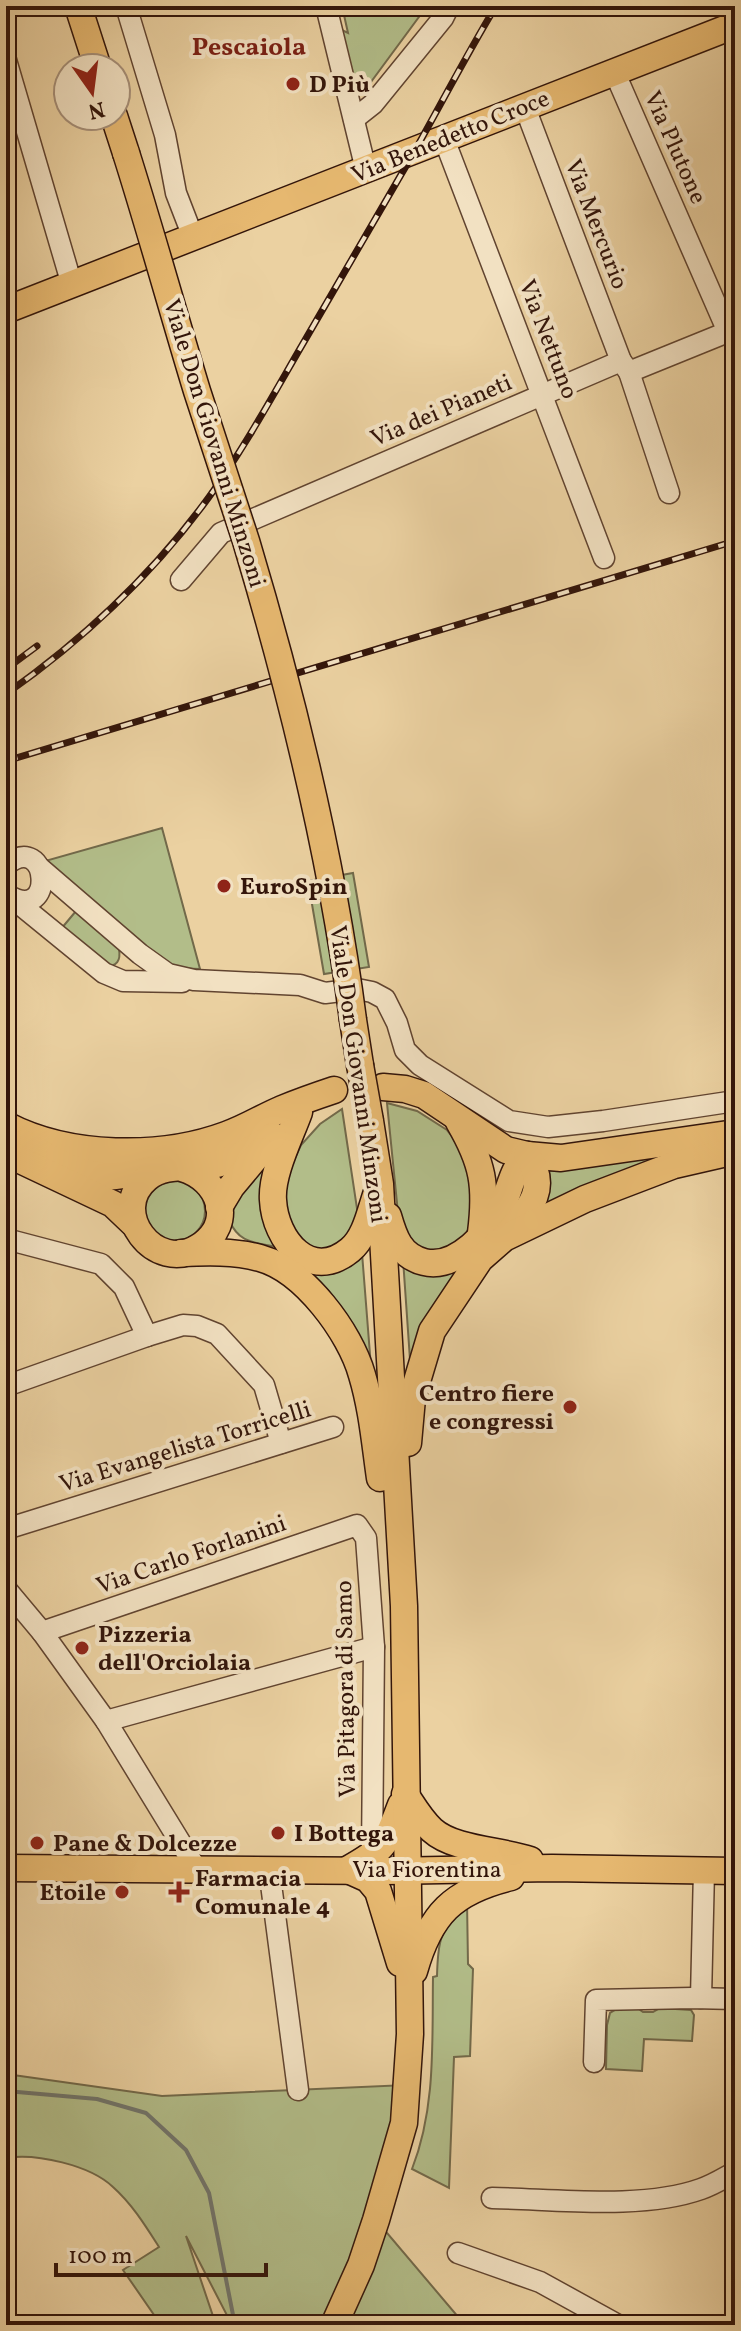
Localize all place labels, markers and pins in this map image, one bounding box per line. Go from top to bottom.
place label: D Più [309,69,370,103]
marker: D Più [284,75,302,93]
place label: EuroSpin [240,871,348,905]
marker: EuroSpin [215,877,233,895]
place label: Centro fiere e congressi [419,1378,554,1440]
marker: Centro fiere e congressi [561,1398,579,1416]
place label: Pizzeria dell'Orciolaia [98,1619,251,1681]
marker: Pizzeria dell'Orciolaia [73,1639,91,1657]
place label: I Bottega [294,1818,394,1852]
marker: I Bottega [269,1824,287,1842]
place label: Pane & Dolcezze [53,1828,237,1862]
marker: Pane & Dolcezze [28,1834,46,1852]
place label: Farmacia Comunale 4 [195,1863,330,1925]
place label: Etoile [40,1877,106,1911]
marker: Etoile [113,1883,131,1901]
marker: Farmacia Comunale 4 [170,1883,188,1901]

